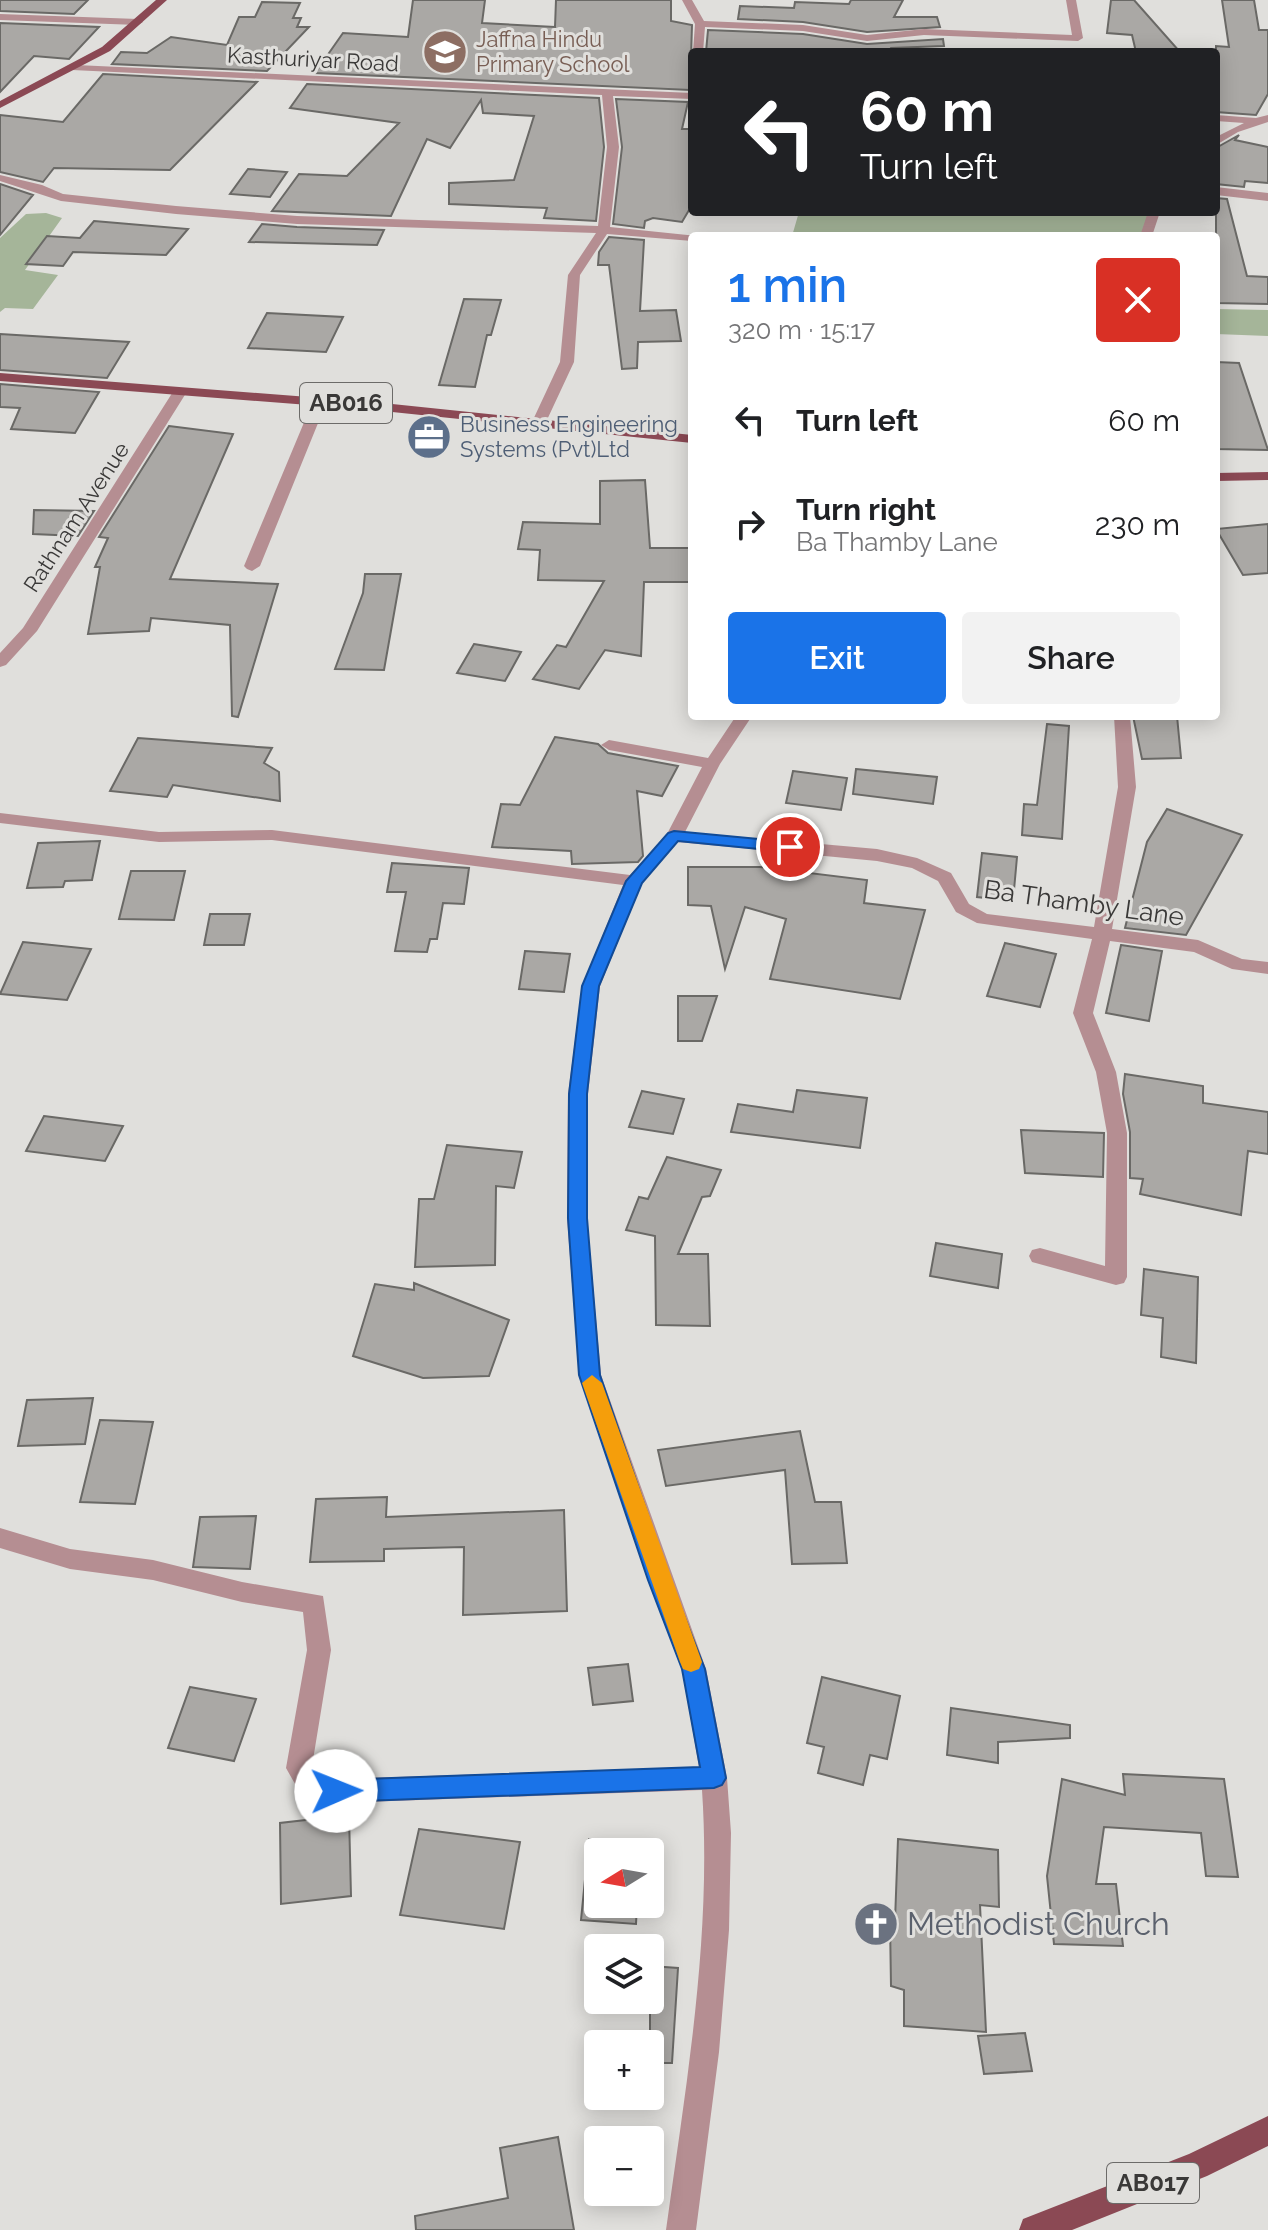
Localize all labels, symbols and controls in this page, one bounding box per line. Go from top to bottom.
place label: Jaffna Hindu Primary School [476,26,630,77]
school or university icon: Jaffna Hindu Primary School [421,28,469,76]
street label: Kasthuriyar Road [227,42,399,76]
text: 60 m [860,78,994,144]
icon: left [728,80,832,184]
text: Turn left [860,145,998,187]
text: 1 min [728,257,847,313]
button: close [1096,258,1180,342]
text: 320 m · 15:17 [728,315,875,345]
road number: AB016 [300,383,392,423]
icon: left [728,398,772,442]
text: Turn left [796,403,918,438]
text: 60 m [1108,403,1180,438]
place label: Business Engineering Systems (Pvt)Ltd [460,411,678,462]
office icon: Business Engineering Systems (Pvt)Ltd [405,413,453,461]
street label: Rathnam Avenue [18,437,134,597]
text: Turn right [796,492,936,527]
icon: right [728,502,772,546]
text: 230 m [1095,507,1180,542]
text: Ba Thamby Lane [796,527,998,557]
button: Exit [728,612,946,704]
button: Share [962,612,1180,704]
pin [756,813,824,881]
icon: arrive [768,825,812,869]
street label: Ba Thamby Lane [982,874,1186,932]
position arrow [294,1749,378,1833]
north arrow [584,1838,664,1918]
map controls [584,1838,664,2206]
church icon: Methodist Church [852,1900,900,1948]
place label: Methodist Church [907,1905,1170,1942]
button: layers [584,1934,664,2014]
button: + [584,2030,664,2110]
button: − [584,2126,664,2206]
road number: AB017 [1107,2163,1199,2203]

